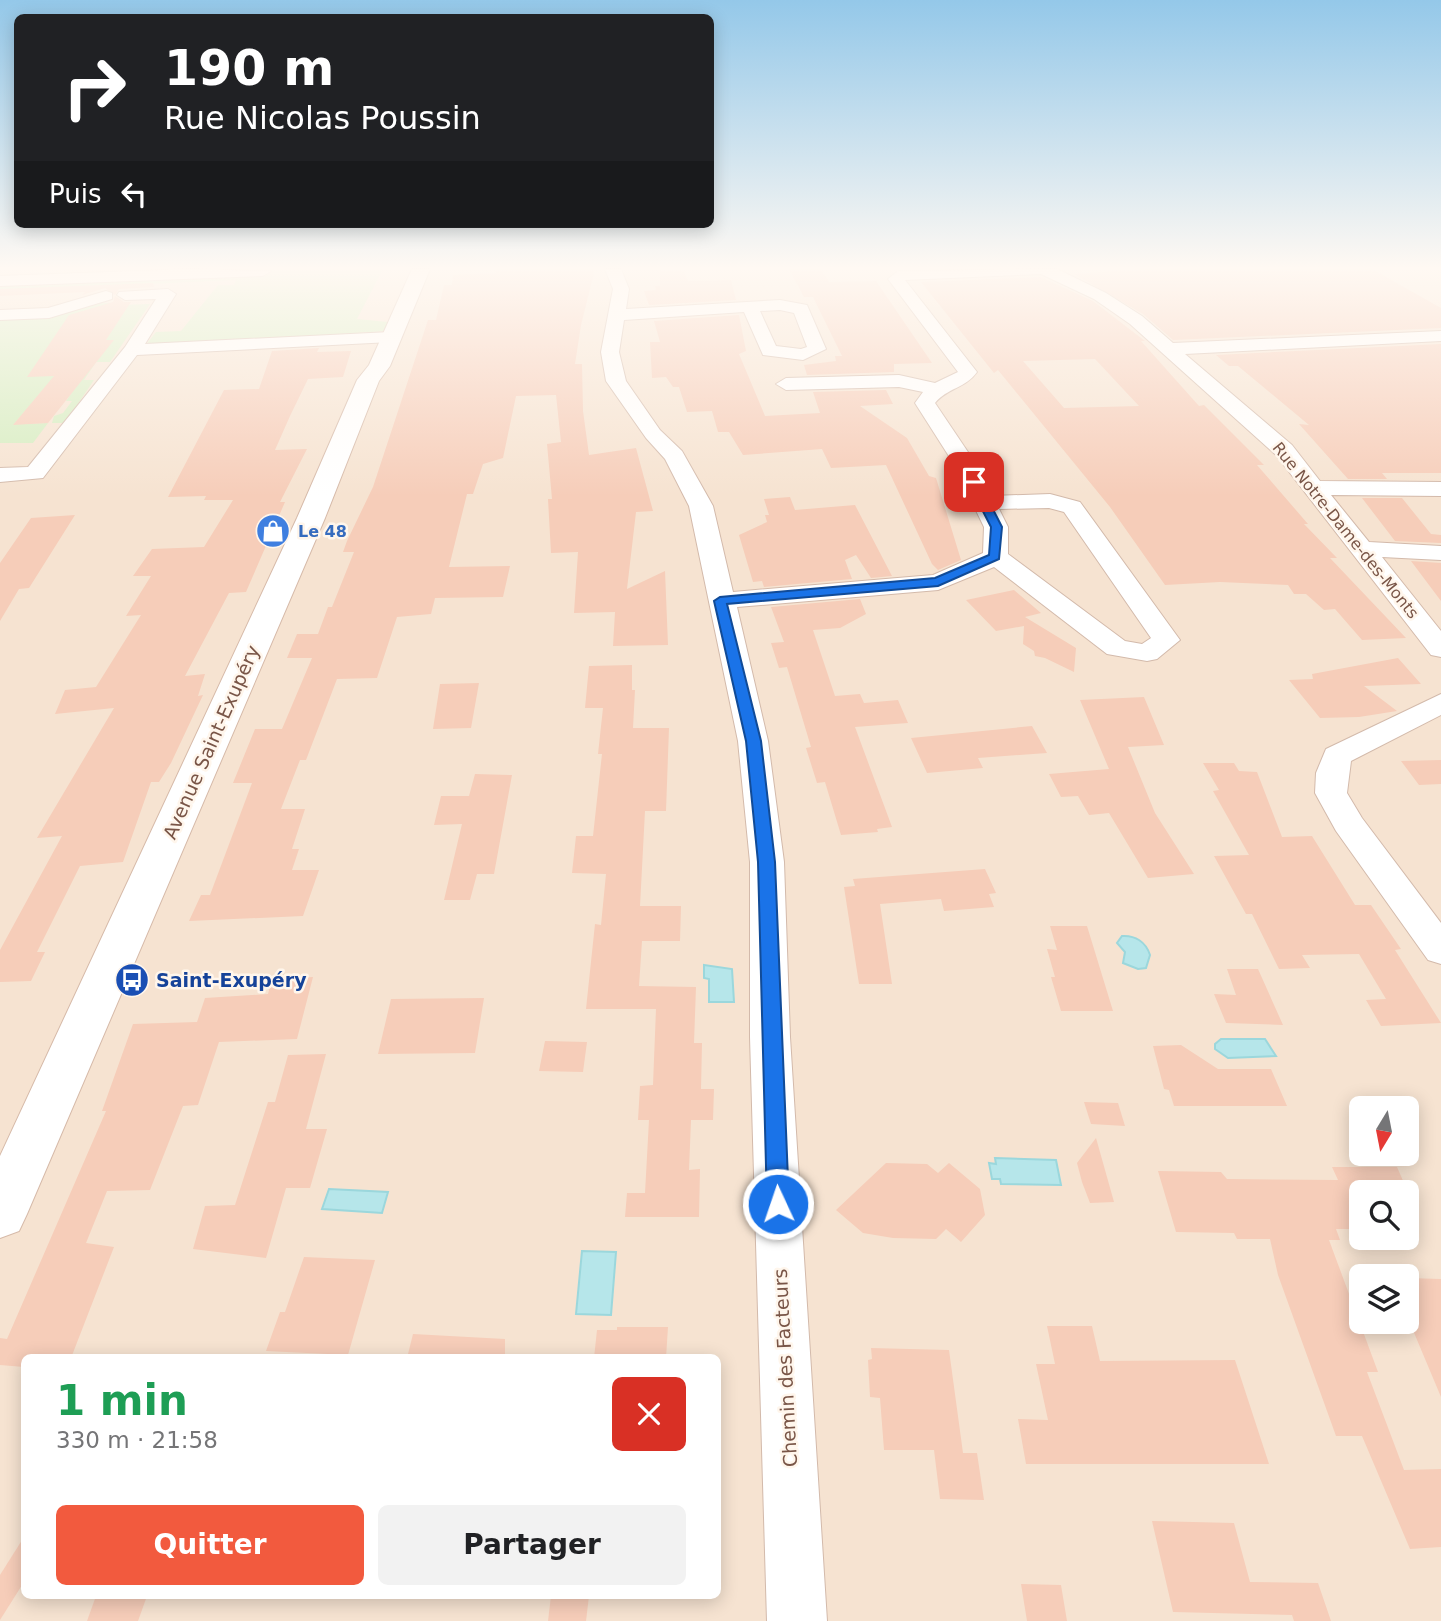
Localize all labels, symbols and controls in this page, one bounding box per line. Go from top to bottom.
text: 190 m [164,40,334,97]
icon: right [49,42,140,133]
text: Rue Nicolas Poussin [164,99,481,137]
icon: left [115,175,153,213]
text: Puis [49,179,101,209]
street label: Rue Notre-Dame-des-Monts [1269,438,1423,622]
pin [944,452,1004,512]
icon: arrive [955,463,993,501]
shop icon: Le 48 [254,512,292,550]
place label: Le 48 [298,522,347,541]
street label: Avenue Saint-Exupéry [158,642,264,842]
bus stop icon: Saint-Exupéry [113,961,151,999]
place label: Saint-Exupéry [156,969,307,991]
north arrow [1349,1096,1419,1166]
map controls [1349,1096,1419,1334]
position arrow [741,1167,815,1241]
button: search [1349,1180,1419,1250]
button: layers [1349,1264,1419,1334]
street label: Chemin des Facteurs [769,1268,801,1468]
text: 1 min [56,1376,188,1425]
button: close [612,1377,686,1451]
text: 330 m · 21:58 [56,1427,218,1453]
button: Quitter [56,1505,364,1585]
button: Partager [378,1505,686,1585]

